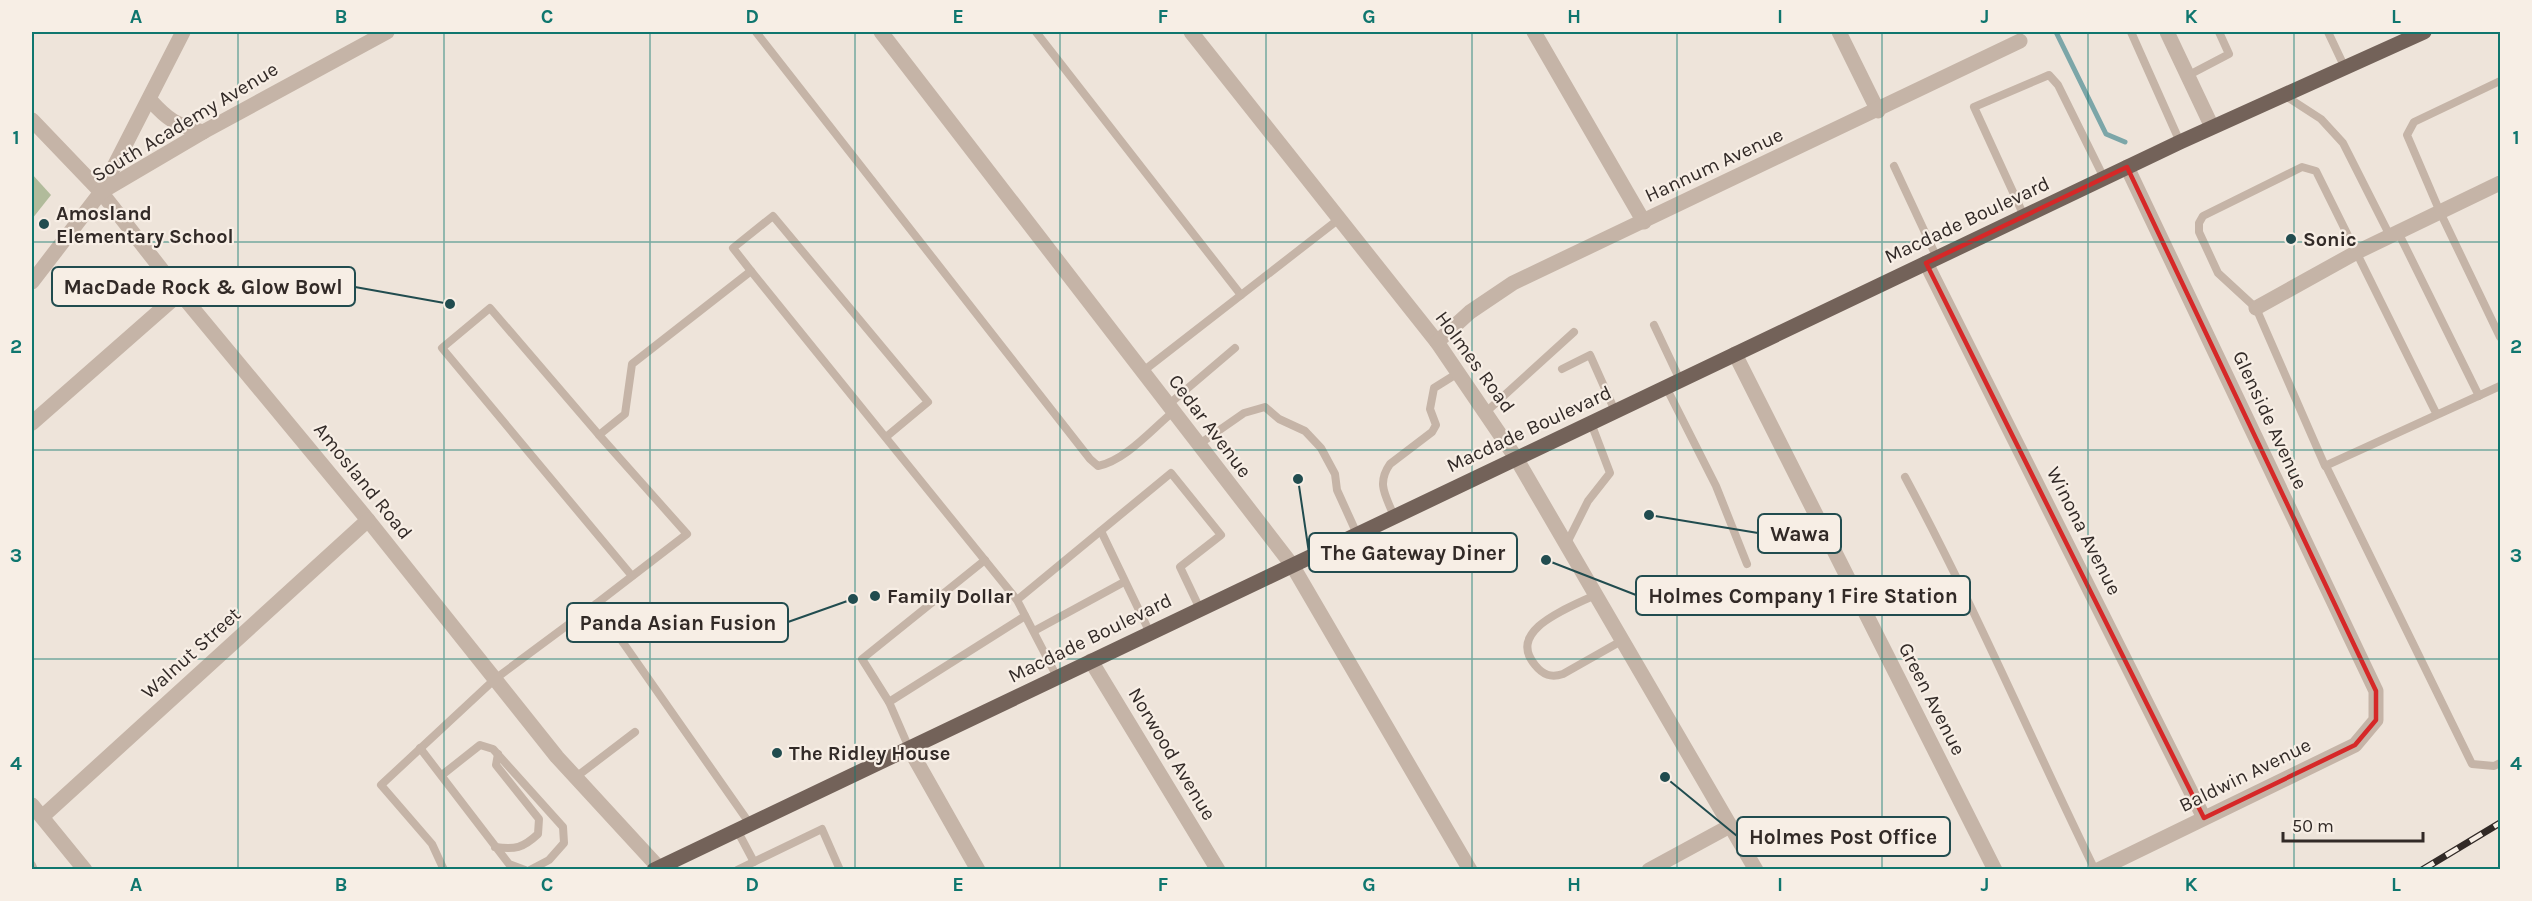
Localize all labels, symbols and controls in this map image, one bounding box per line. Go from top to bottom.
text: A [130,5,143,28]
text: B [335,5,347,28]
text: C [541,5,553,28]
text: D [745,5,759,28]
text: E [952,5,964,28]
text: F [1158,5,1169,28]
text: G [1362,5,1376,28]
text: H [1567,5,1581,28]
text: I [1777,5,1783,28]
text: J [1981,5,1989,28]
text: K [2184,5,2198,28]
text: L [2391,5,2401,28]
street label: South Academy Avenue [88,57,282,187]
street label: Hannum Avenue [1641,123,1787,207]
text: 1 [12,126,20,149]
text: 1 [2512,126,2520,149]
street label: Macdade Boulevard [1881,172,2053,268]
place label: Amosland Elementary School [56,202,234,248]
marker: Amosland Elementary School [37,217,51,231]
place label: Sonic [2303,228,2357,251]
marker: Sonic [2284,232,2298,246]
callout: MacDade Rock & Glow Bowl [52,267,355,306]
text: MacDade Rock & Glow Bowl [63,275,343,299]
street label: Holmes Road [1430,307,1520,417]
text: 2 [10,335,22,358]
text: 2 [2510,335,2522,358]
street label: Glenside Avenue [2228,347,2312,493]
street label: Cedar Avenue [1164,370,1256,482]
street label: Macdade Boulevard [1443,381,1615,477]
street label: Amosland Road [309,418,417,544]
street label: Winona Avenue [2042,463,2126,599]
callout: Wawa [1758,514,1841,553]
text: Wawa [1770,522,1830,546]
callout: The Gateway Diner [1309,533,1517,572]
text: The Gateway Diner [1321,541,1506,565]
text: 3 [10,544,22,567]
text: 3 [2510,544,2522,567]
callout: Holmes Company 1 Fire Station [1636,576,1970,615]
text: Holmes Company 1 Fire Station [1648,584,1958,608]
place label: Family Dollar [887,585,1013,608]
street label: Macdade Boulevard [1004,588,1176,688]
marker: Family Dollar [868,589,882,603]
street label: Walnut Street [137,602,246,703]
callout: Panda Asian Fusion [567,603,788,642]
text: Panda Asian Fusion [580,611,776,635]
street label: Green Avenue [1894,639,1970,759]
street label: Norwood Avenue [1123,684,1221,824]
street label: Baldwin Avenue [2175,733,2315,817]
place label: The Ridley House [789,742,950,765]
marker: The Ridley House [770,746,784,760]
text: 4 [10,752,22,775]
text: 4 [2510,752,2522,775]
scale bar [2283,805,2422,843]
text: 50 m [2292,815,2334,837]
callout: Holmes Post Office [1737,817,1950,856]
text: Holmes Post Office [1749,825,1937,849]
text: A [130,873,143,896]
text: B [335,873,347,896]
text: C [541,873,553,896]
text: D [745,873,759,896]
text: E [952,873,964,896]
text: F [1158,873,1169,896]
text: G [1362,873,1376,896]
text: H [1567,873,1581,896]
text: I [1777,873,1783,896]
text: J [1981,873,1989,896]
text: K [2184,873,2198,896]
text: L [2391,873,2401,896]

